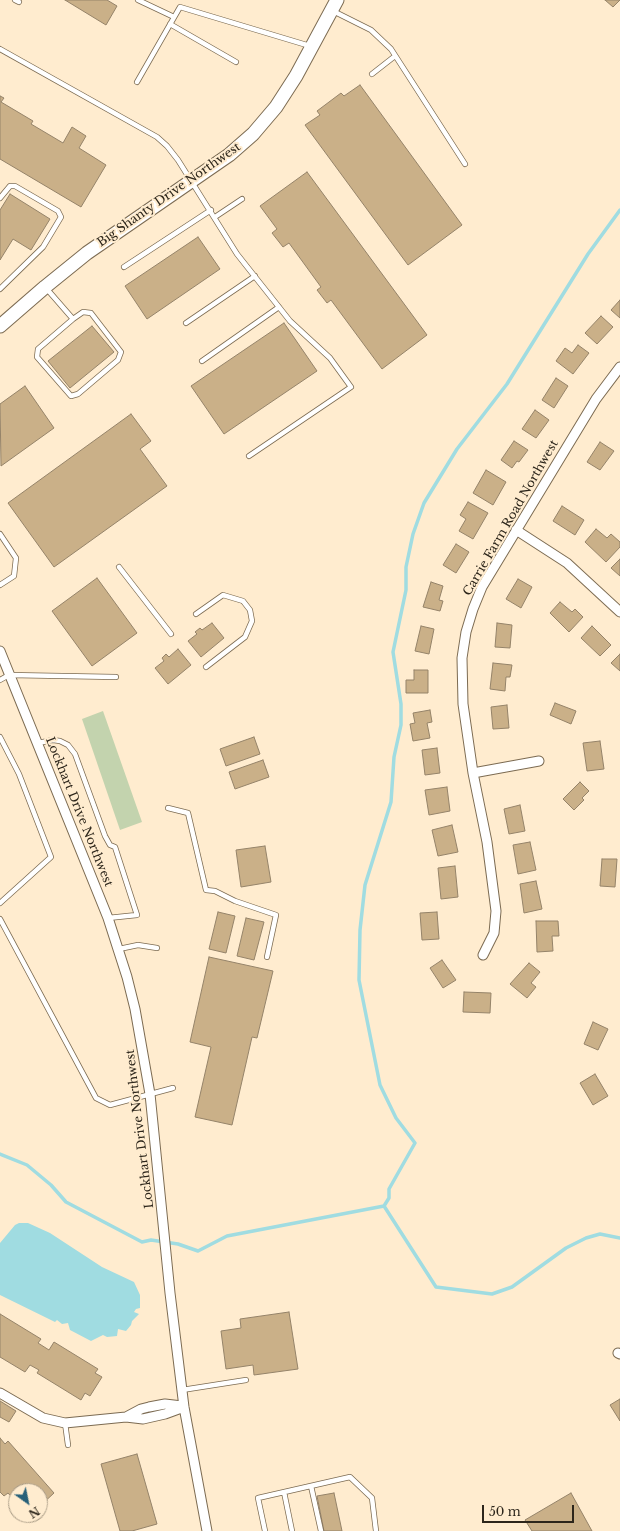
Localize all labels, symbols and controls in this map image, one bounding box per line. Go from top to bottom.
street label: Big Shanty Drive Northwest [95,140,243,250]
street label: Carrie Farm Road Northwest [460,438,562,598]
street label: Lockhart Drive Northwest [42,735,116,889]
street label: Lockhart Drive Northwest [123,1049,157,1209]
north arrow [8,1483,48,1523]
scale bar [484,1497,576,1523]
text: N [26,1504,42,1521]
text: 50 m [489,1504,521,1519]

